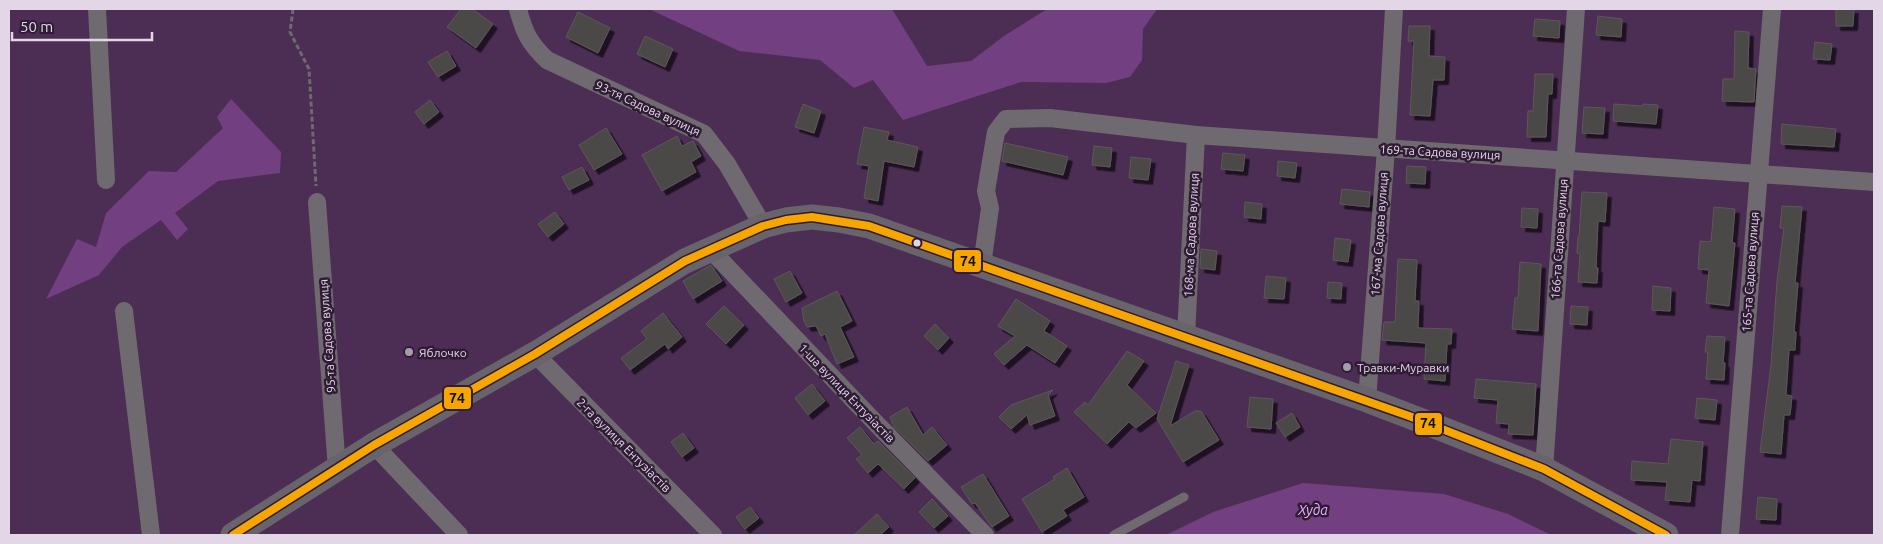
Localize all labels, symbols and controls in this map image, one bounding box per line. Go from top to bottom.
scale bar [12,10,152,42]
text: 50 m [20,18,53,35]
street label: 93-тя Садова вулиця [593,78,703,138]
street label: 169-та Садова вулиця [1379,142,1501,162]
street label: 167-ма Садова вулиця [1368,172,1390,296]
street label: 168-ма Садова вулиця [1181,173,1201,297]
street label: 166-та Садова вулиця [1548,178,1570,300]
street label: 165-та Садова вулиця [1739,211,1761,333]
unlabelled marker [912,238,922,248]
line badge: 74 [953,249,982,273]
text: 74 [960,253,976,269]
street label: 95-та Садова вулиця [317,279,337,393]
street label: 1-ша вулиця Ентузіастів [796,341,898,445]
marker: Яблочко [403,346,415,358]
place label: Яблочко [419,346,467,359]
marker: Травки-Муравки [1341,361,1353,373]
place label: Травки-Муравки [1357,361,1449,374]
line badge: 74 [443,386,472,410]
text: 74 [449,390,465,406]
street label: 2-га вулиця Ентузіастів [574,395,674,495]
line badge: 74 [1414,412,1443,436]
text: 74 [1420,415,1436,431]
water label: Худа [1297,502,1328,518]

